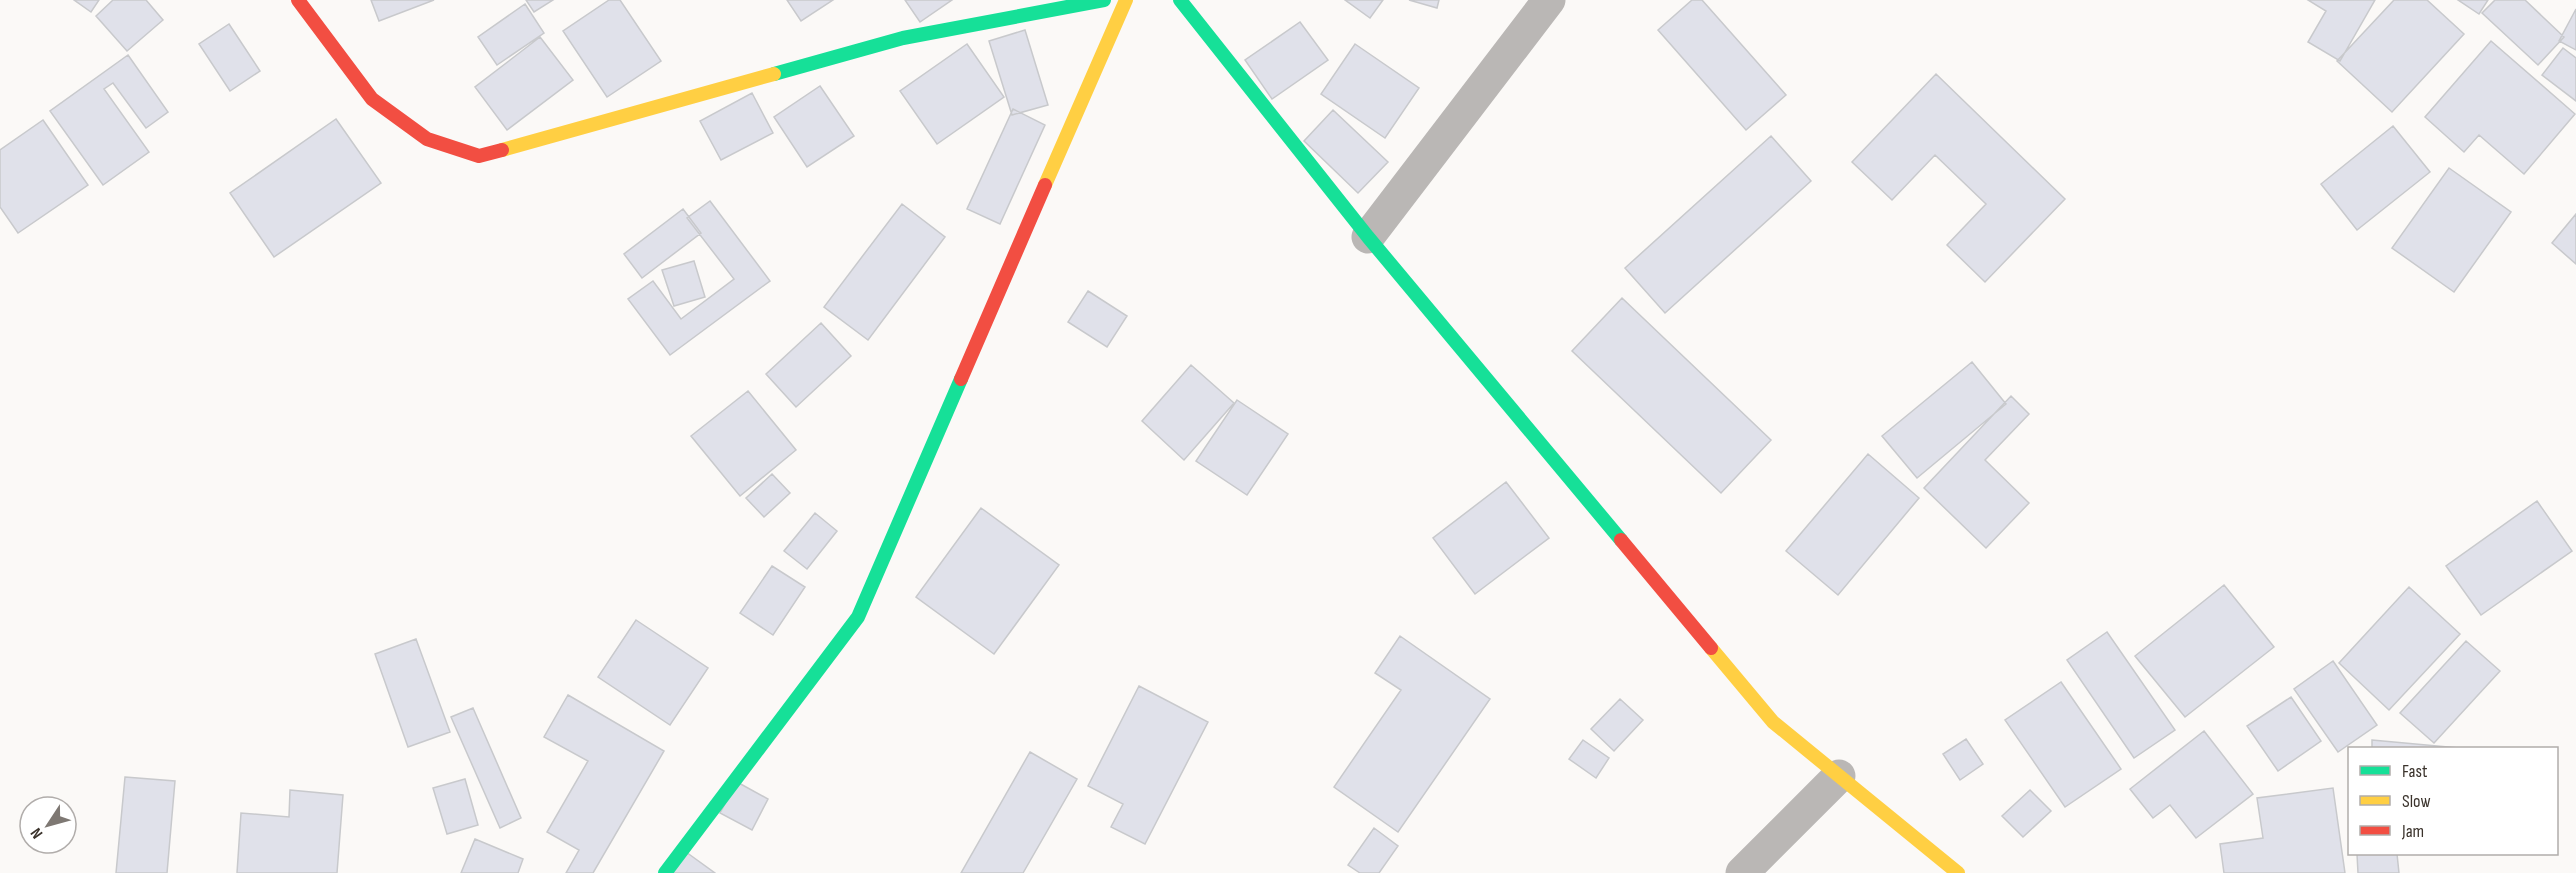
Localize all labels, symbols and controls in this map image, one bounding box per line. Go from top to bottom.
legend [2348,747,2558,855]
text: Fast [2402,761,2428,782]
text: Slow [2402,791,2431,812]
north arrow [18,795,78,855]
text: Jam [2401,821,2424,842]
text: N [27,824,47,842]

